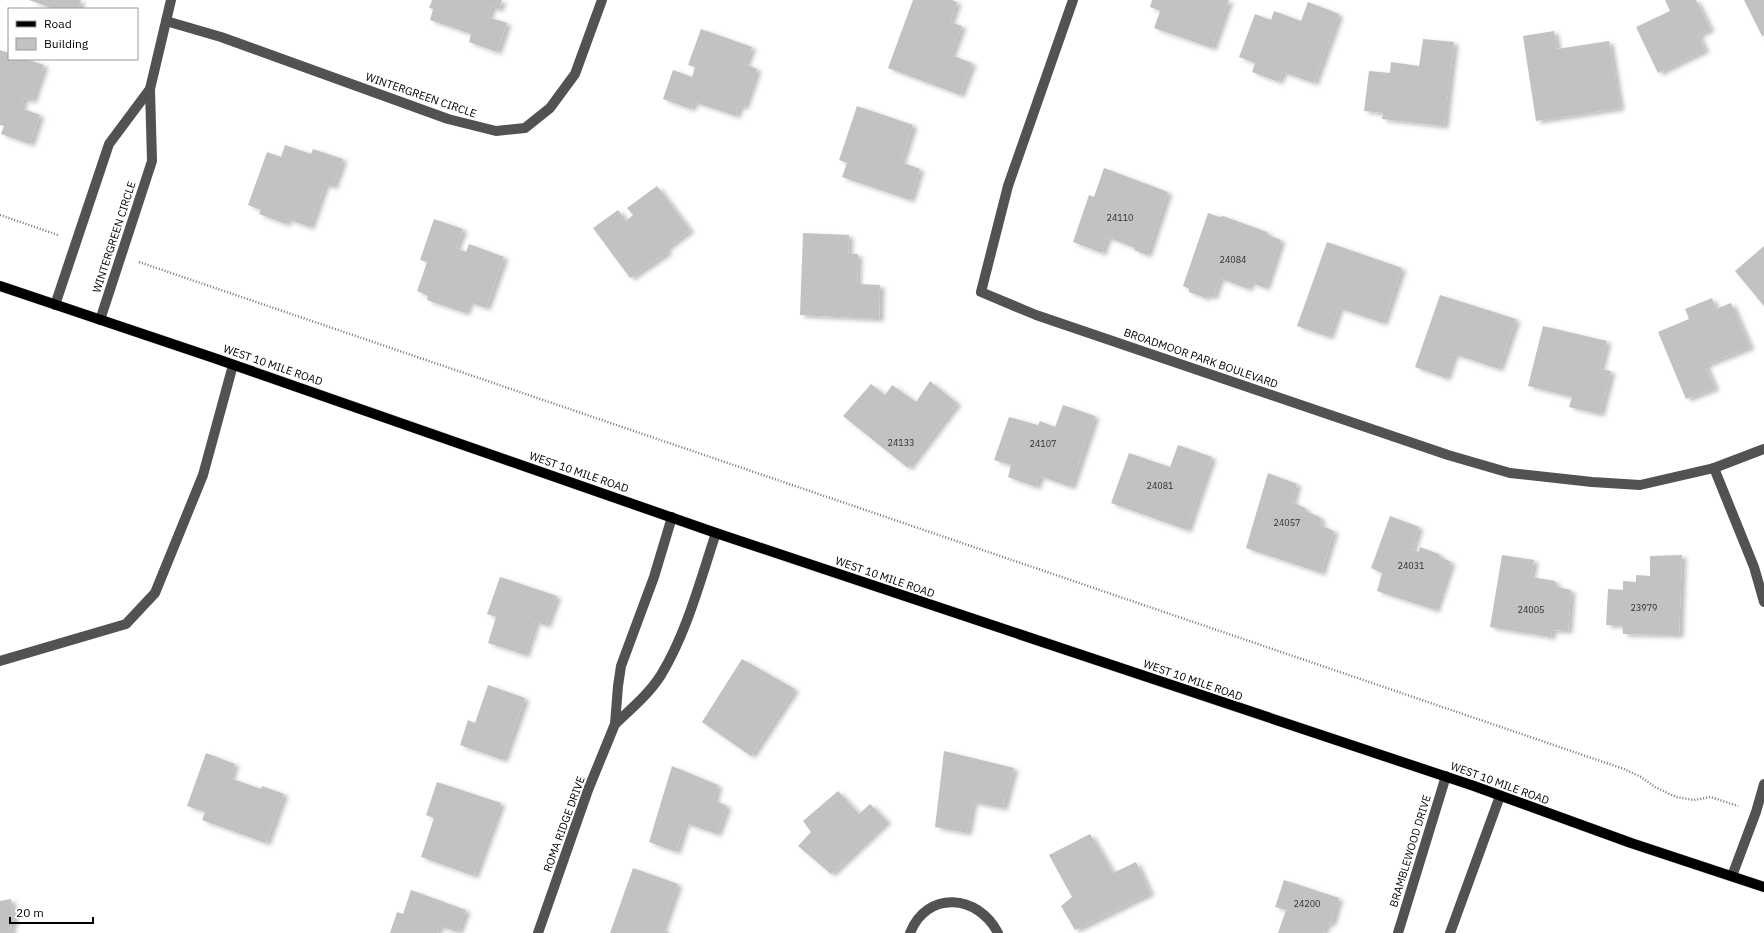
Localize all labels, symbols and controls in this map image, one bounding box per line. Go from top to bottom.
legend [8,8,138,60]
text: Road [44,16,72,31]
text: Building [44,36,89,51]
street label: WINTERGREEN CIRCLE [364,69,478,121]
street label: WINTERGREEN CIRCLE [89,179,139,295]
house number: 24110 [1106,212,1134,223]
house number: 24084 [1219,254,1247,265]
street label: BROADMOOR PARK BOULEVARD [1122,325,1280,391]
street label: WEST 10 MILE ROAD [222,341,324,389]
house number: 24133 [887,437,915,448]
house number: 24107 [1029,438,1057,449]
street label: WEST 10 MILE ROAD [528,448,630,496]
house number: 24081 [1146,480,1174,491]
house number: 24057 [1273,517,1301,528]
street label: WEST 10 MILE ROAD [834,553,936,601]
house number: 24031 [1397,560,1425,571]
house number: 23979 [1630,602,1658,613]
house number: 24005 [1517,604,1545,615]
street label: WEST 10 MILE ROAD [1142,656,1244,704]
street label: WEST 10 MILE ROAD [1449,759,1551,807]
street label: ROMA RIDGE DRIVE [540,774,588,874]
street label: BRAMBLEWOOD DRIVE [1386,793,1434,909]
house number: 24200 [1293,898,1321,909]
scale bar [10,899,93,925]
text: 20 m [16,905,44,920]

